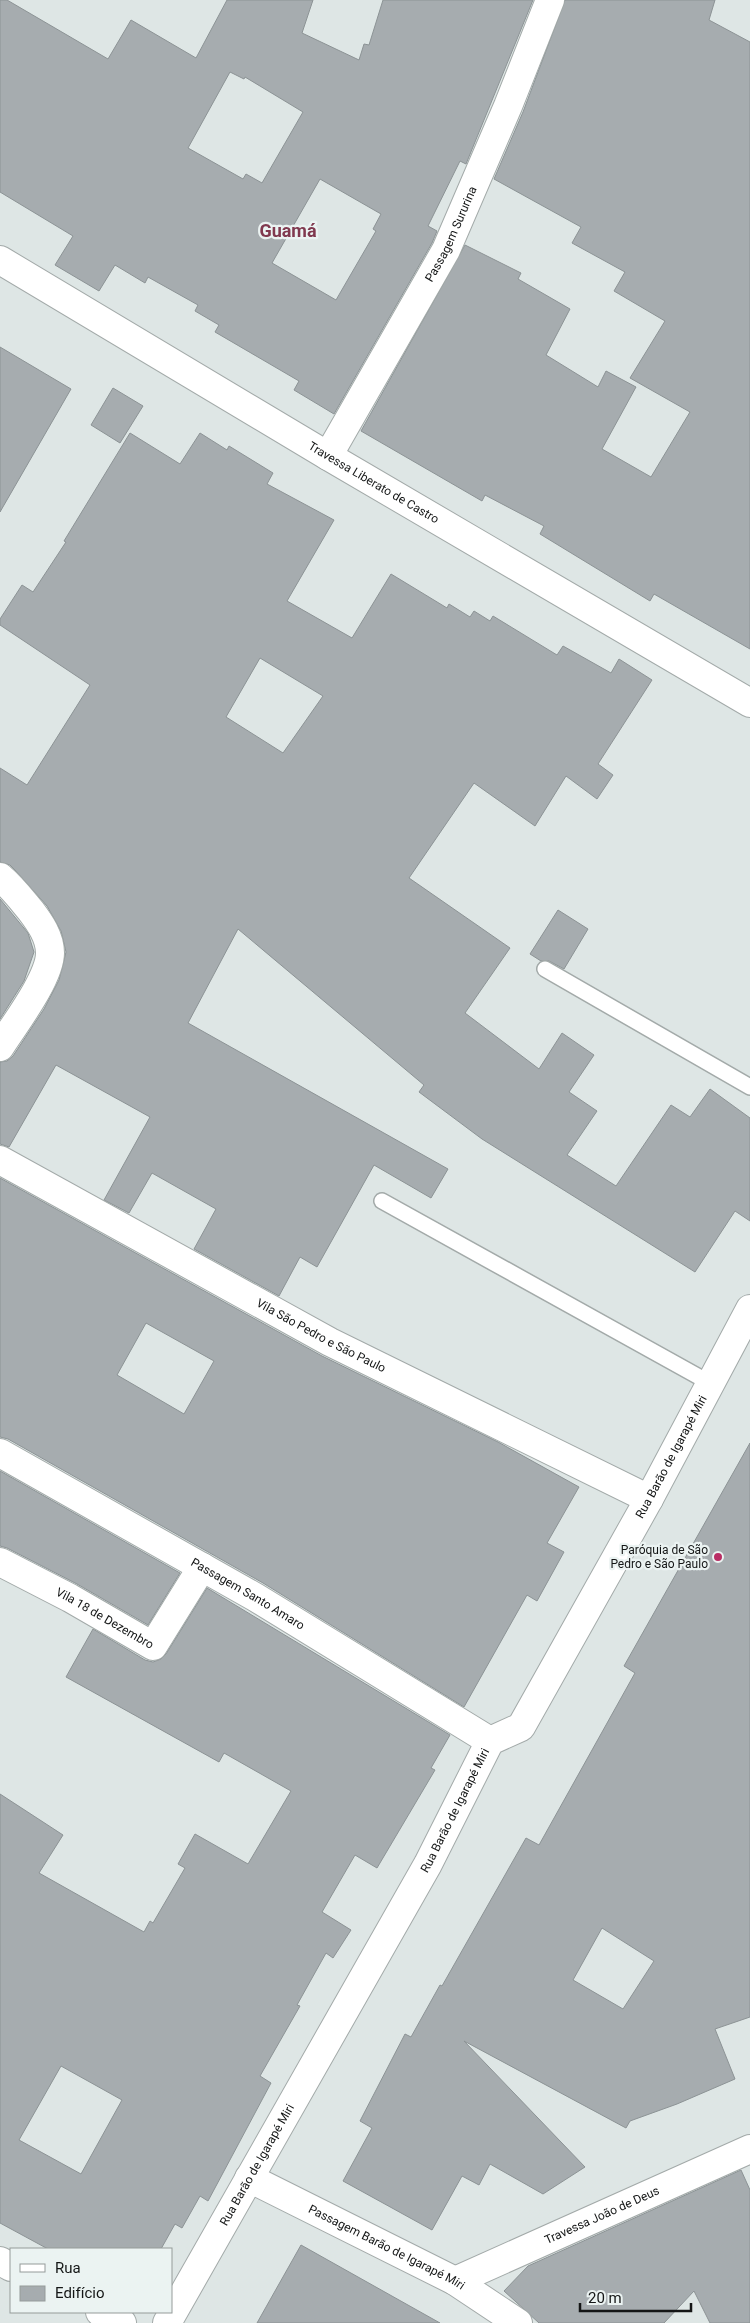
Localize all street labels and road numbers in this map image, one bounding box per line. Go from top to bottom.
street label: Passagem Sururina [422,184,480,284]
street label: Travessa Liberato de Castro [306,439,442,526]
street label: Vila São Pedro e São Paulo [254,1296,388,1375]
street label: Rua Barão de Igarapé Miri [633,1393,710,1521]
street label: Passagem Santo Amaro [188,1555,307,1633]
street label: Vila 18 de Dezembro [54,1585,156,1652]
street label: Rua Barão de Igarapé Miri [418,1746,492,1875]
street label: Rua Barão de Igarapé Miri [217,2102,297,2228]
street label: Travessa João de Deus [542,2184,661,2247]
street label: Passagem Barão de Igarapé Miri [306,2202,468,2293]

